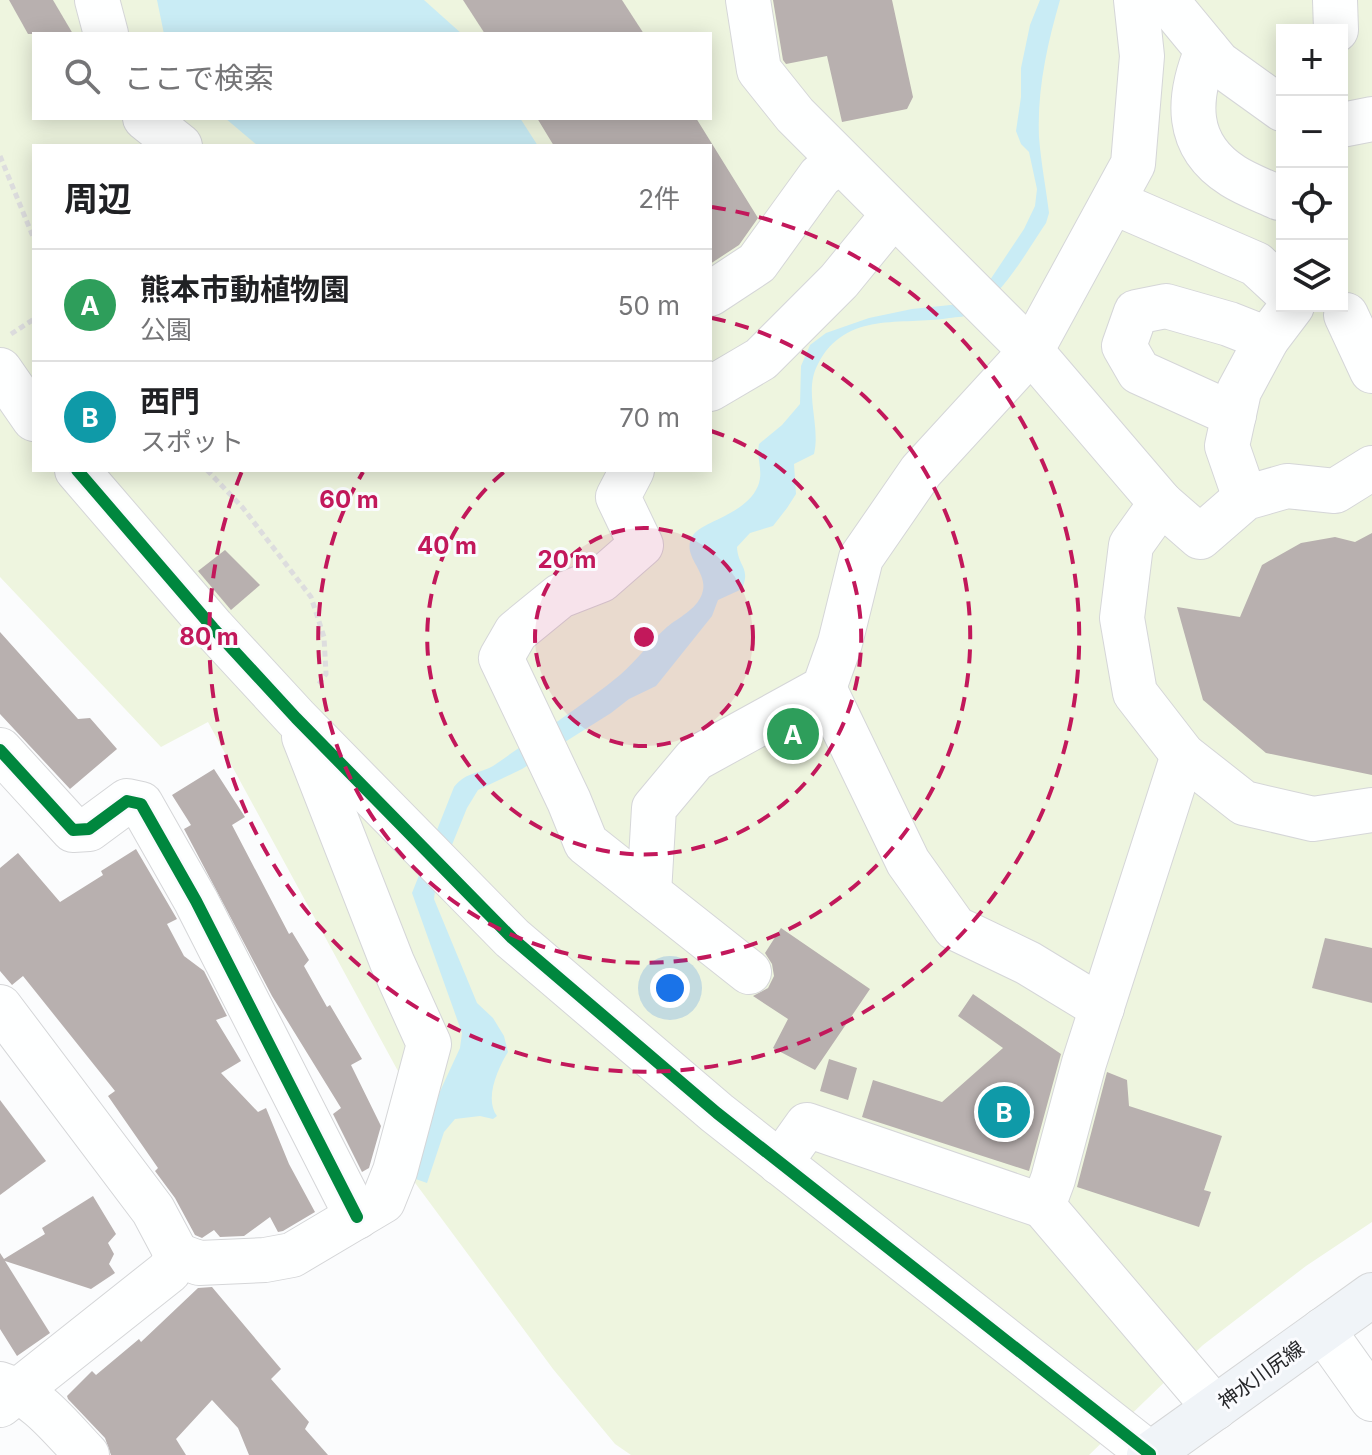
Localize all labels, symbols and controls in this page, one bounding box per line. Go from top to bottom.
map controls [1276,24,1348,312]
button: + [1276,24,1348,96]
search box [32,32,712,120]
icon: search [60,54,104,98]
text: ここで検索 [124,60,274,96]
button: − [1276,96,1348,168]
button: locate [1276,168,1348,240]
text: 周辺 [64,178,132,219]
text: 2件 [638,183,680,214]
button: layers [1276,240,1348,312]
text: 熊本市動植物園 [140,271,350,307]
text: A [80,290,100,321]
text: 50 m [618,290,680,321]
text: 公園 [140,314,192,345]
text: 西門 [140,383,200,419]
text: B [81,402,99,433]
text: 70 m [619,402,680,433]
text: スポット [140,426,244,457]
text: 60 m [319,485,379,514]
text: 40 m [417,531,477,560]
text: 20 m [538,545,596,574]
text: 80 m [179,622,239,651]
centre of rings [630,623,658,651]
pin: A [767,704,819,764]
your location [650,968,690,1008]
pin: B [978,1082,1030,1142]
street label: 神水川尻線 [1213,1336,1309,1414]

